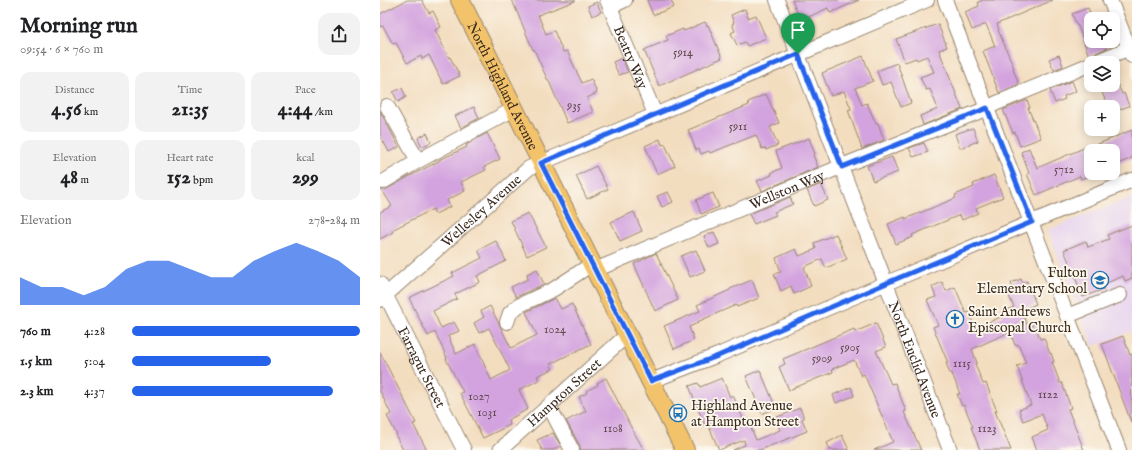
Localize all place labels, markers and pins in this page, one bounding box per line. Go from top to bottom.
pin [781,13,815,54]
place label: Fulton Elementary School [977,264,1088,298]
school or university icon: Fulton Elementary School [1090,270,1110,290]
place label: Saint Andrews Episcopal Church [968,303,1072,337]
church icon: Saint Andrews Episcopal Church [945,309,965,329]
place label: Highland Avenue at Hampton Street [691,397,799,431]
bus stop icon: Highland Avenue at Hampton Street [668,403,688,423]

